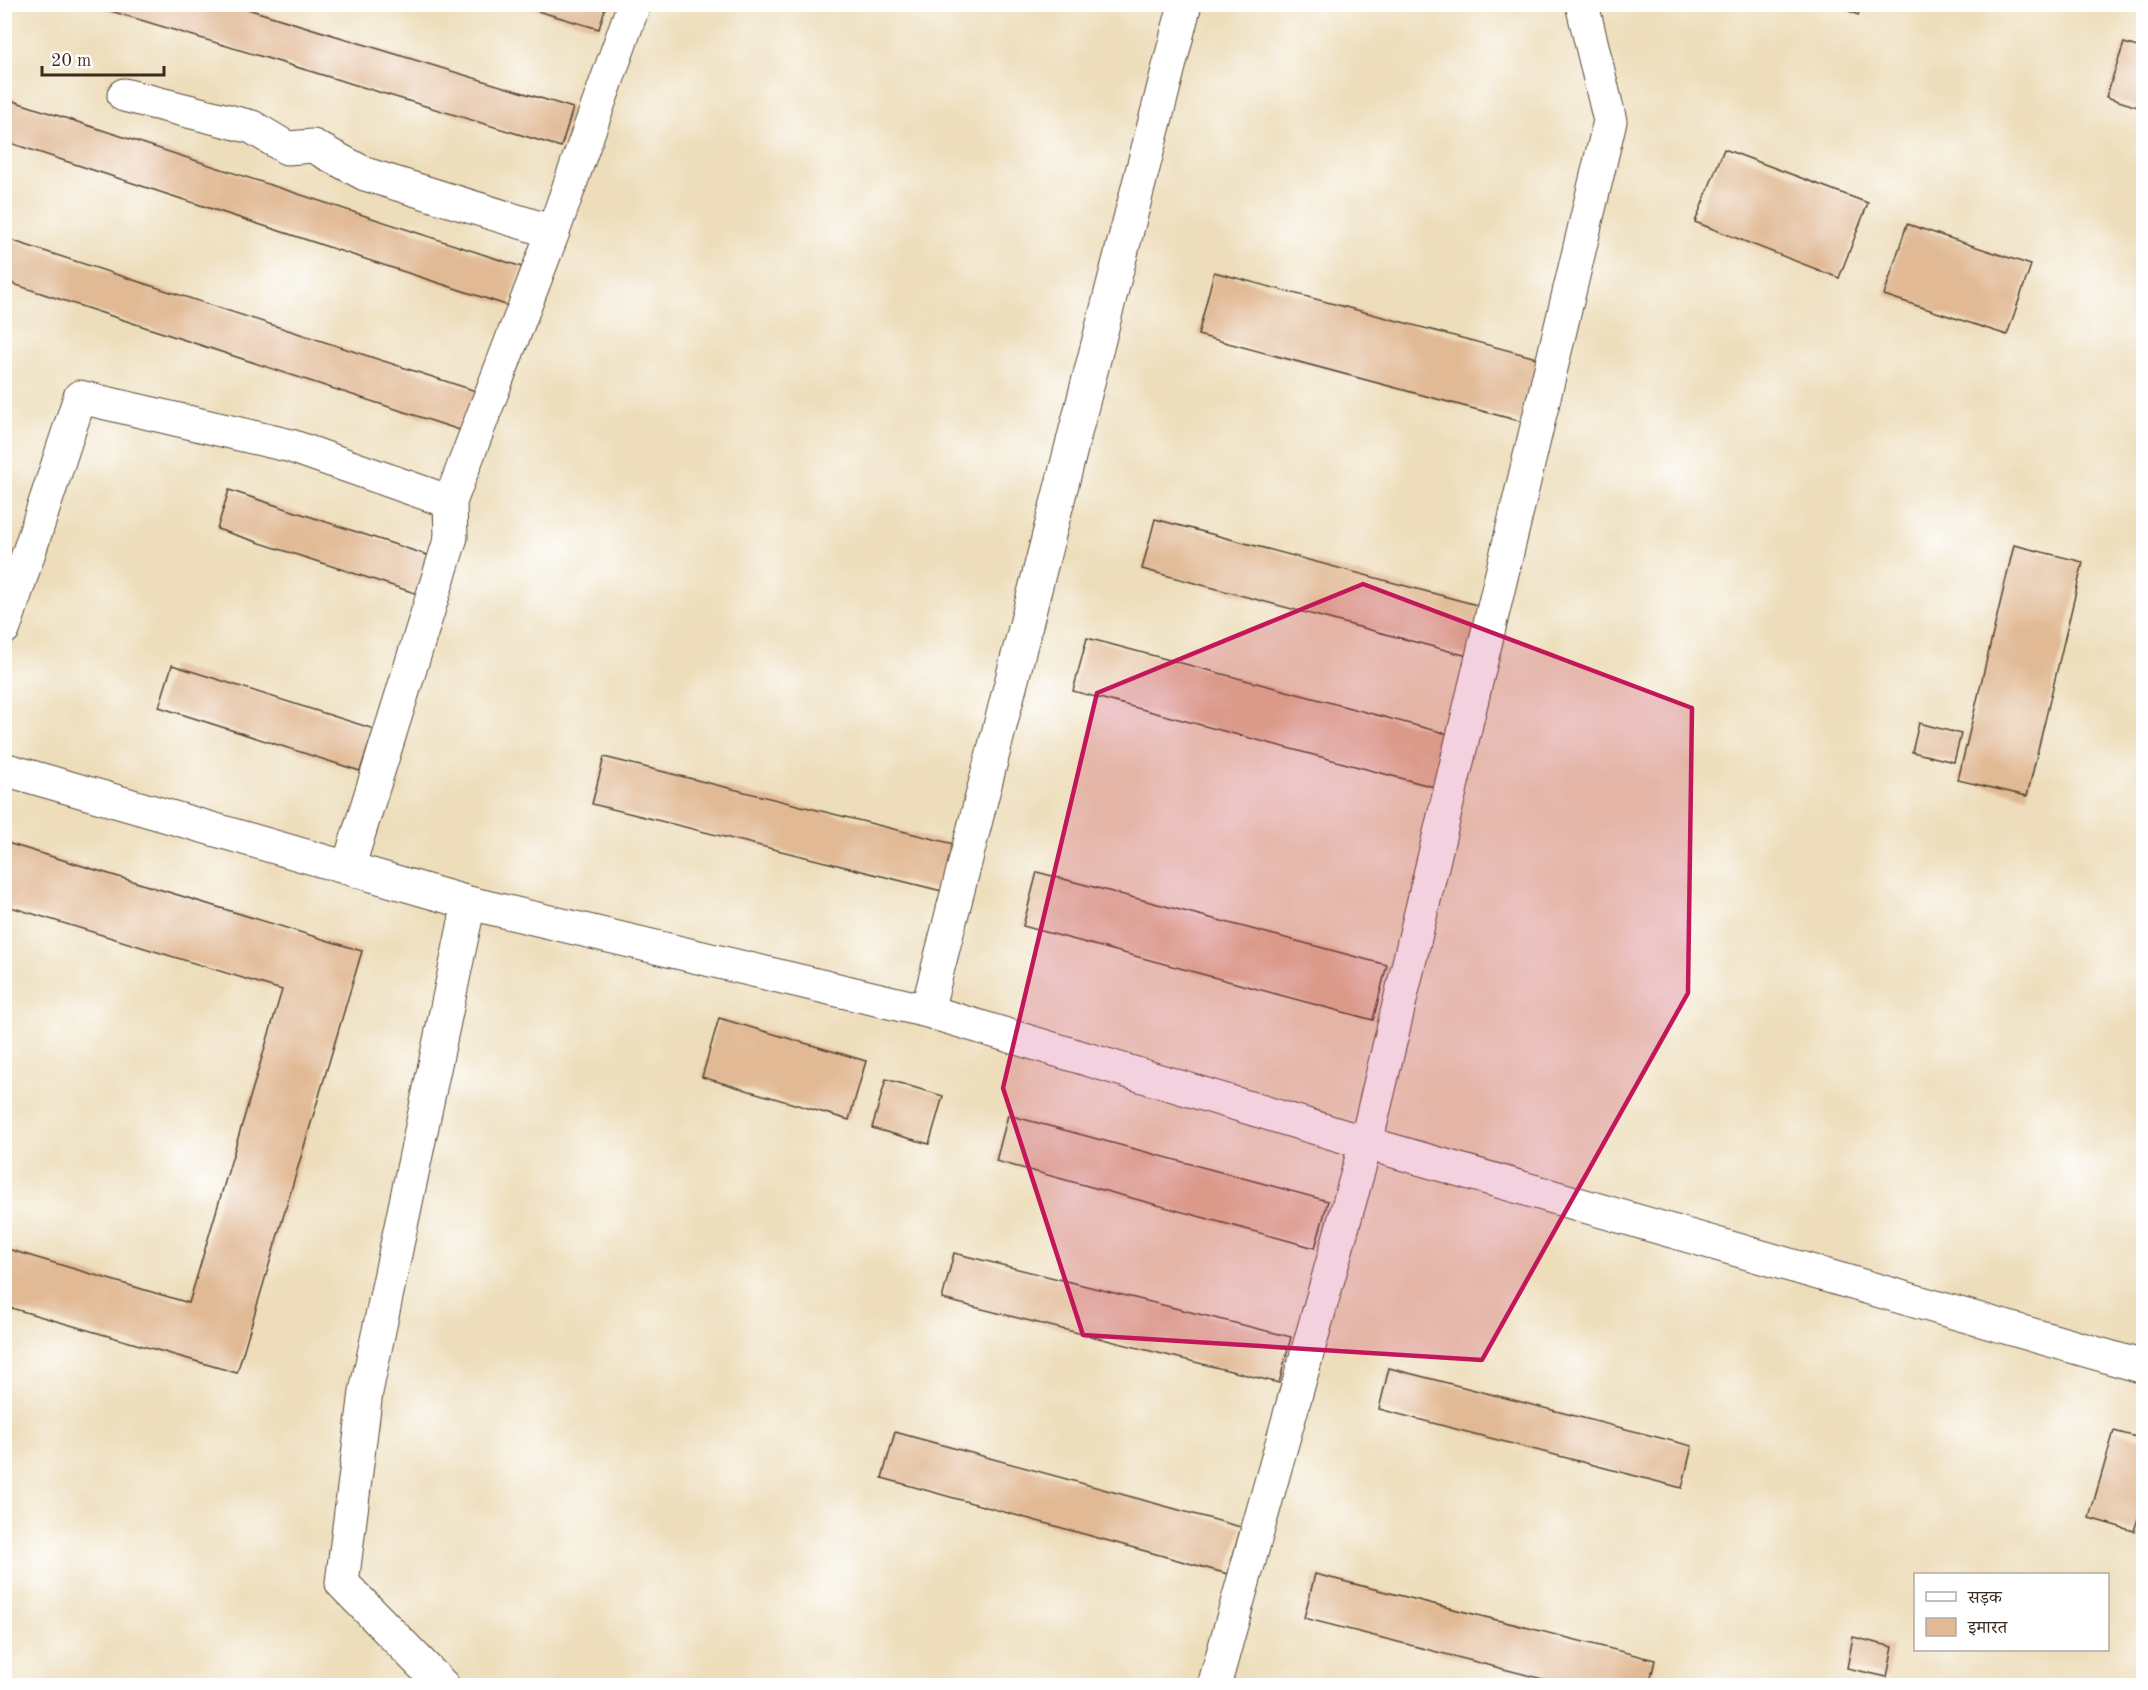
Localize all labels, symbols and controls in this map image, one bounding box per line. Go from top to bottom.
scale bar [42,39,164,77]
text: 20 m [51,52,91,70]
legend [1914,1573,2109,1651]
text: सड़क [1967,1589,2003,1607]
text: इमारत [1967,1619,2008,1637]

